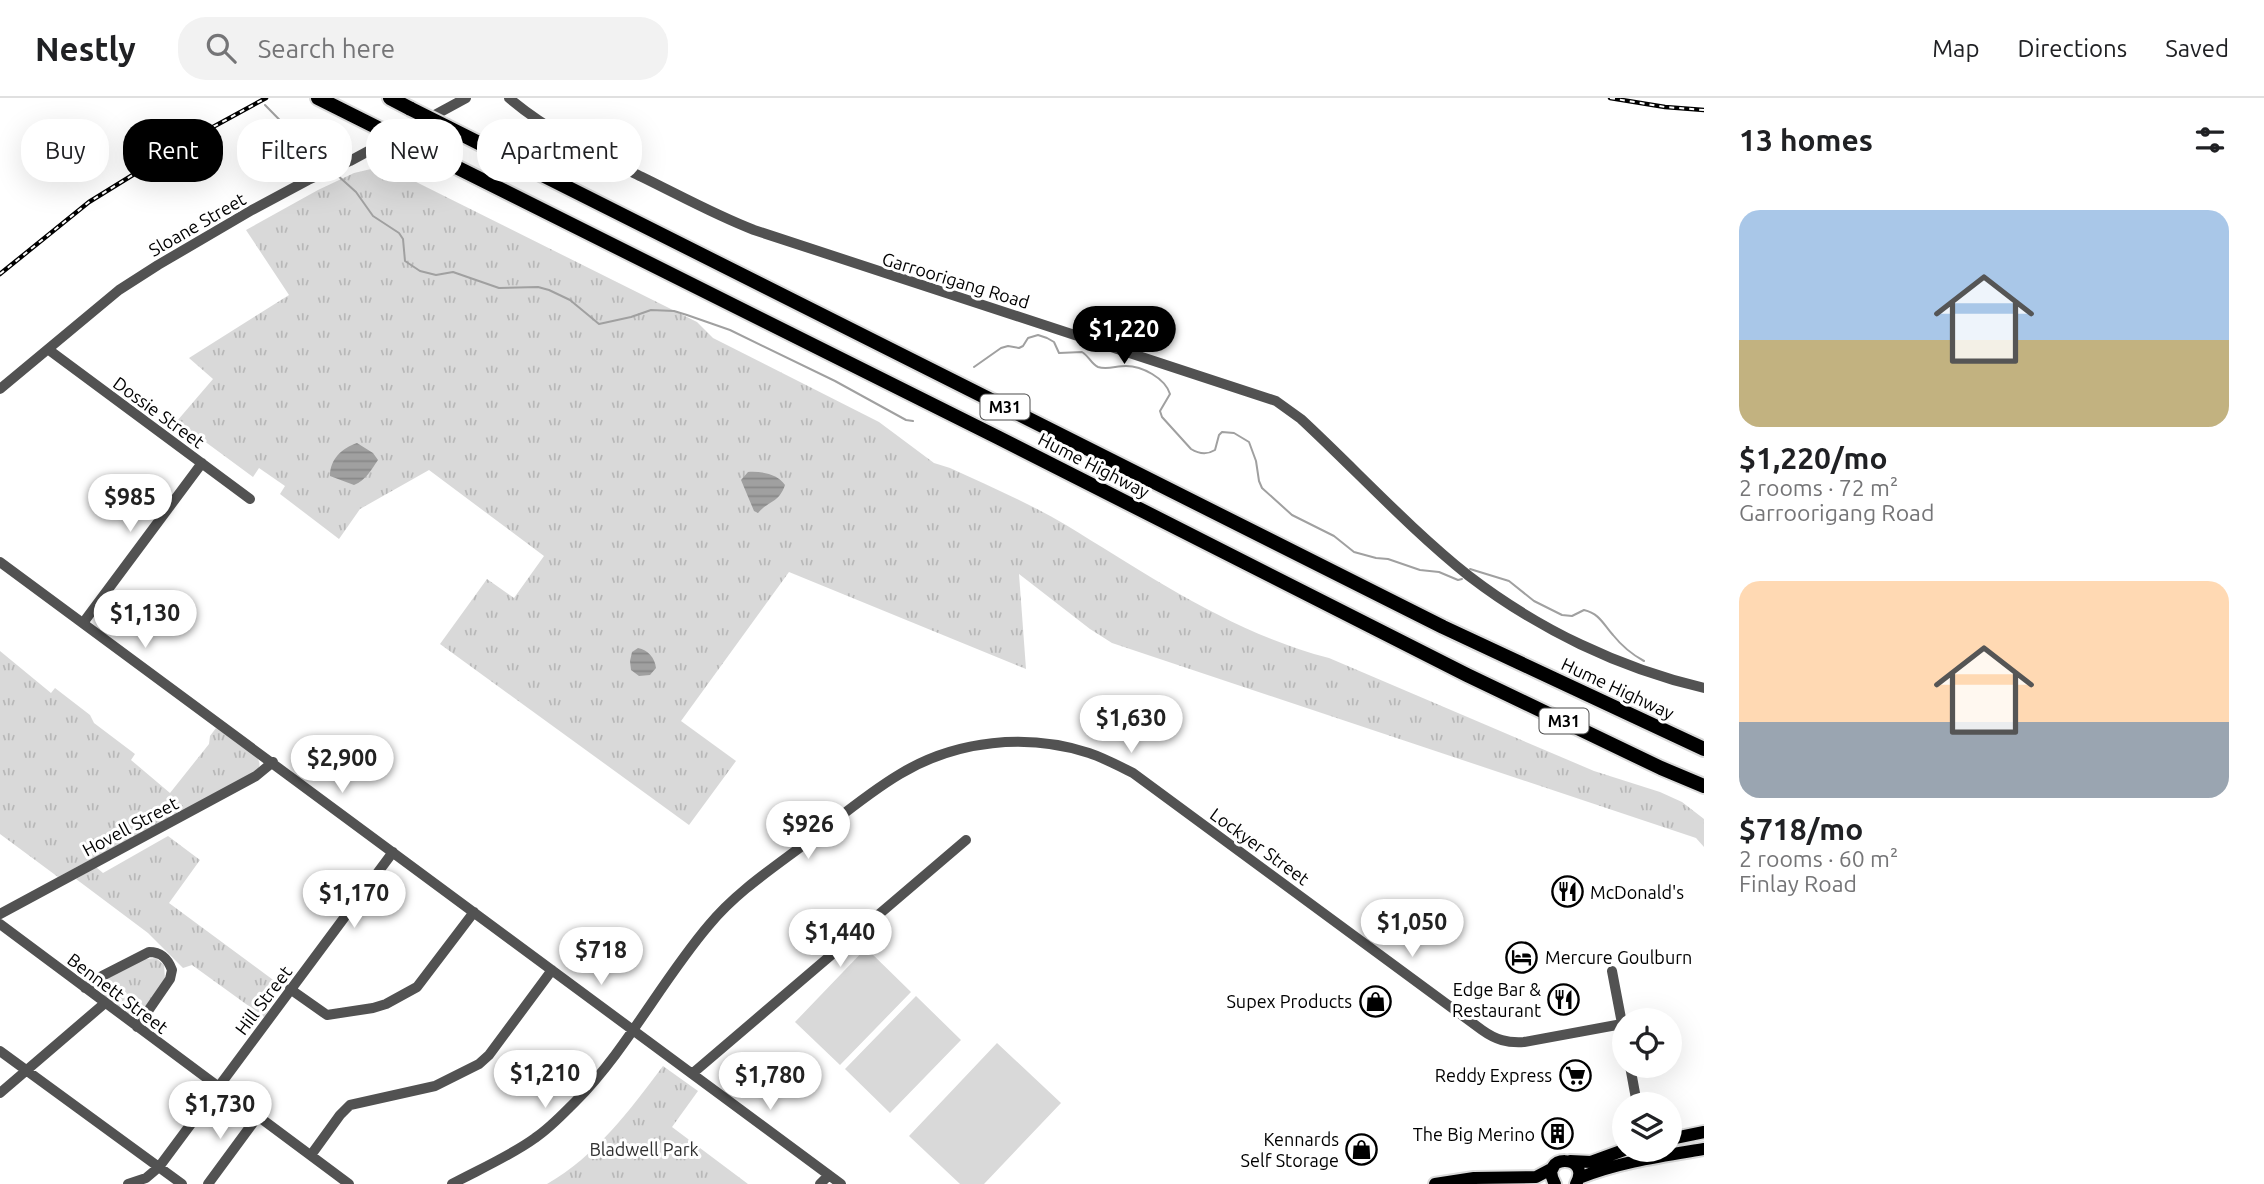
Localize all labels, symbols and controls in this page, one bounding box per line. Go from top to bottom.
search box [178,17,668,80]
icon: search [202,29,240,67]
text: Nestly [35,30,136,67]
text: Search here [258,34,395,63]
text: Map [1932,35,1979,62]
text: Directions [2017,35,2127,62]
text: Saved [2165,35,2229,62]
chip: Buy [21,119,109,182]
chip: Rent [123,119,223,182]
chip: Filters [237,119,352,182]
chip: New [366,119,463,182]
chip: Apartment [477,119,642,182]
icon: filters [2191,121,2229,159]
text: 13 homes [1739,123,1873,157]
street label: Sloane Street [145,188,249,260]
street label: Garroorigang Road [880,248,1032,312]
icon: home [1921,256,2047,382]
pin: $1,220 [1067,306,1181,366]
text: $1,220 [1089,316,1159,341]
street label: Dossie Street [110,372,208,452]
road number: M31 [981,394,1030,420]
street label: Hume Highway [1035,428,1153,502]
text: $1,220/mo [1739,441,1888,475]
pin: $985 [89,474,171,534]
text: 2 rooms · 72 m² [1739,475,1898,500]
text: $985 [104,484,156,509]
text: Garroorigang Road [1739,500,1934,525]
pin: $1,130 [88,590,202,650]
text: $1,130 [110,600,180,625]
icon: home [1921,627,2047,753]
street label: Hume Highway [1559,653,1678,723]
pin: $1,630 [1074,696,1188,755]
text: $1,630 [1096,705,1166,730]
road number: M31 [1540,708,1588,734]
pin: $2,900 [285,736,399,795]
text: $2,900 [307,745,377,770]
street label: Hovell Street [79,792,181,860]
pin: $926 [767,802,849,861]
street label: Lockyer Street [1207,804,1313,888]
text: $926 [782,811,834,836]
text: $718/mo [1739,812,1863,846]
text: 2 rooms · 60 m² [1739,846,1898,871]
pin: $1,170 [297,870,411,930]
text: Finlay Road [1739,871,1857,896]
restaurant icon: McDonald's [1550,875,1584,909]
text: $1,170 [319,880,389,905]
place label: McDonald's [1590,882,1684,902]
pin: $1,050 [1355,900,1469,959]
text: $1,050 [1377,909,1447,934]
pin: $1,440 [783,910,897,969]
text: $1,440 [805,919,875,944]
pin: $718 [560,928,642,987]
text: $718 [575,937,627,962]
hotel icon: Mercure Goulburn [1505,940,1539,974]
place label: Mercure Goulburn [1545,947,1692,967]
street label: Bennett Street [64,949,172,1037]
street label: Hill Street [231,962,295,1038]
place label: Edge Bar & Restaurant [1452,979,1541,1020]
restaurant icon: Edge Bar & Restaurant [1547,982,1581,1016]
shop icon: Supex Products [1358,984,1392,1018]
place label: Supex Products [1226,991,1352,1011]
map controls [1612,1008,1682,1162]
button: locate [1612,1008,1682,1078]
pin: $1,210 [488,1051,602,1110]
pin: $1,780 [713,1052,827,1112]
supermarket icon: Reddy Express [1558,1058,1592,1092]
text: $1,210 [510,1060,580,1085]
text: $1,780 [735,1062,805,1087]
place label: Reddy Express [1435,1065,1552,1085]
pin: $1,730 [163,1082,277,1141]
text: $1,730 [185,1091,255,1116]
button: layers [1612,1092,1682,1162]
building icon: The Big Merino [1541,1117,1575,1151]
place label: The Big Merino [1413,1124,1535,1144]
place label: Kennards Self Storage [1241,1129,1339,1170]
shop icon: Kennards Self Storage [1345,1132,1379,1166]
park label: Bladwell Park [589,1139,699,1159]

